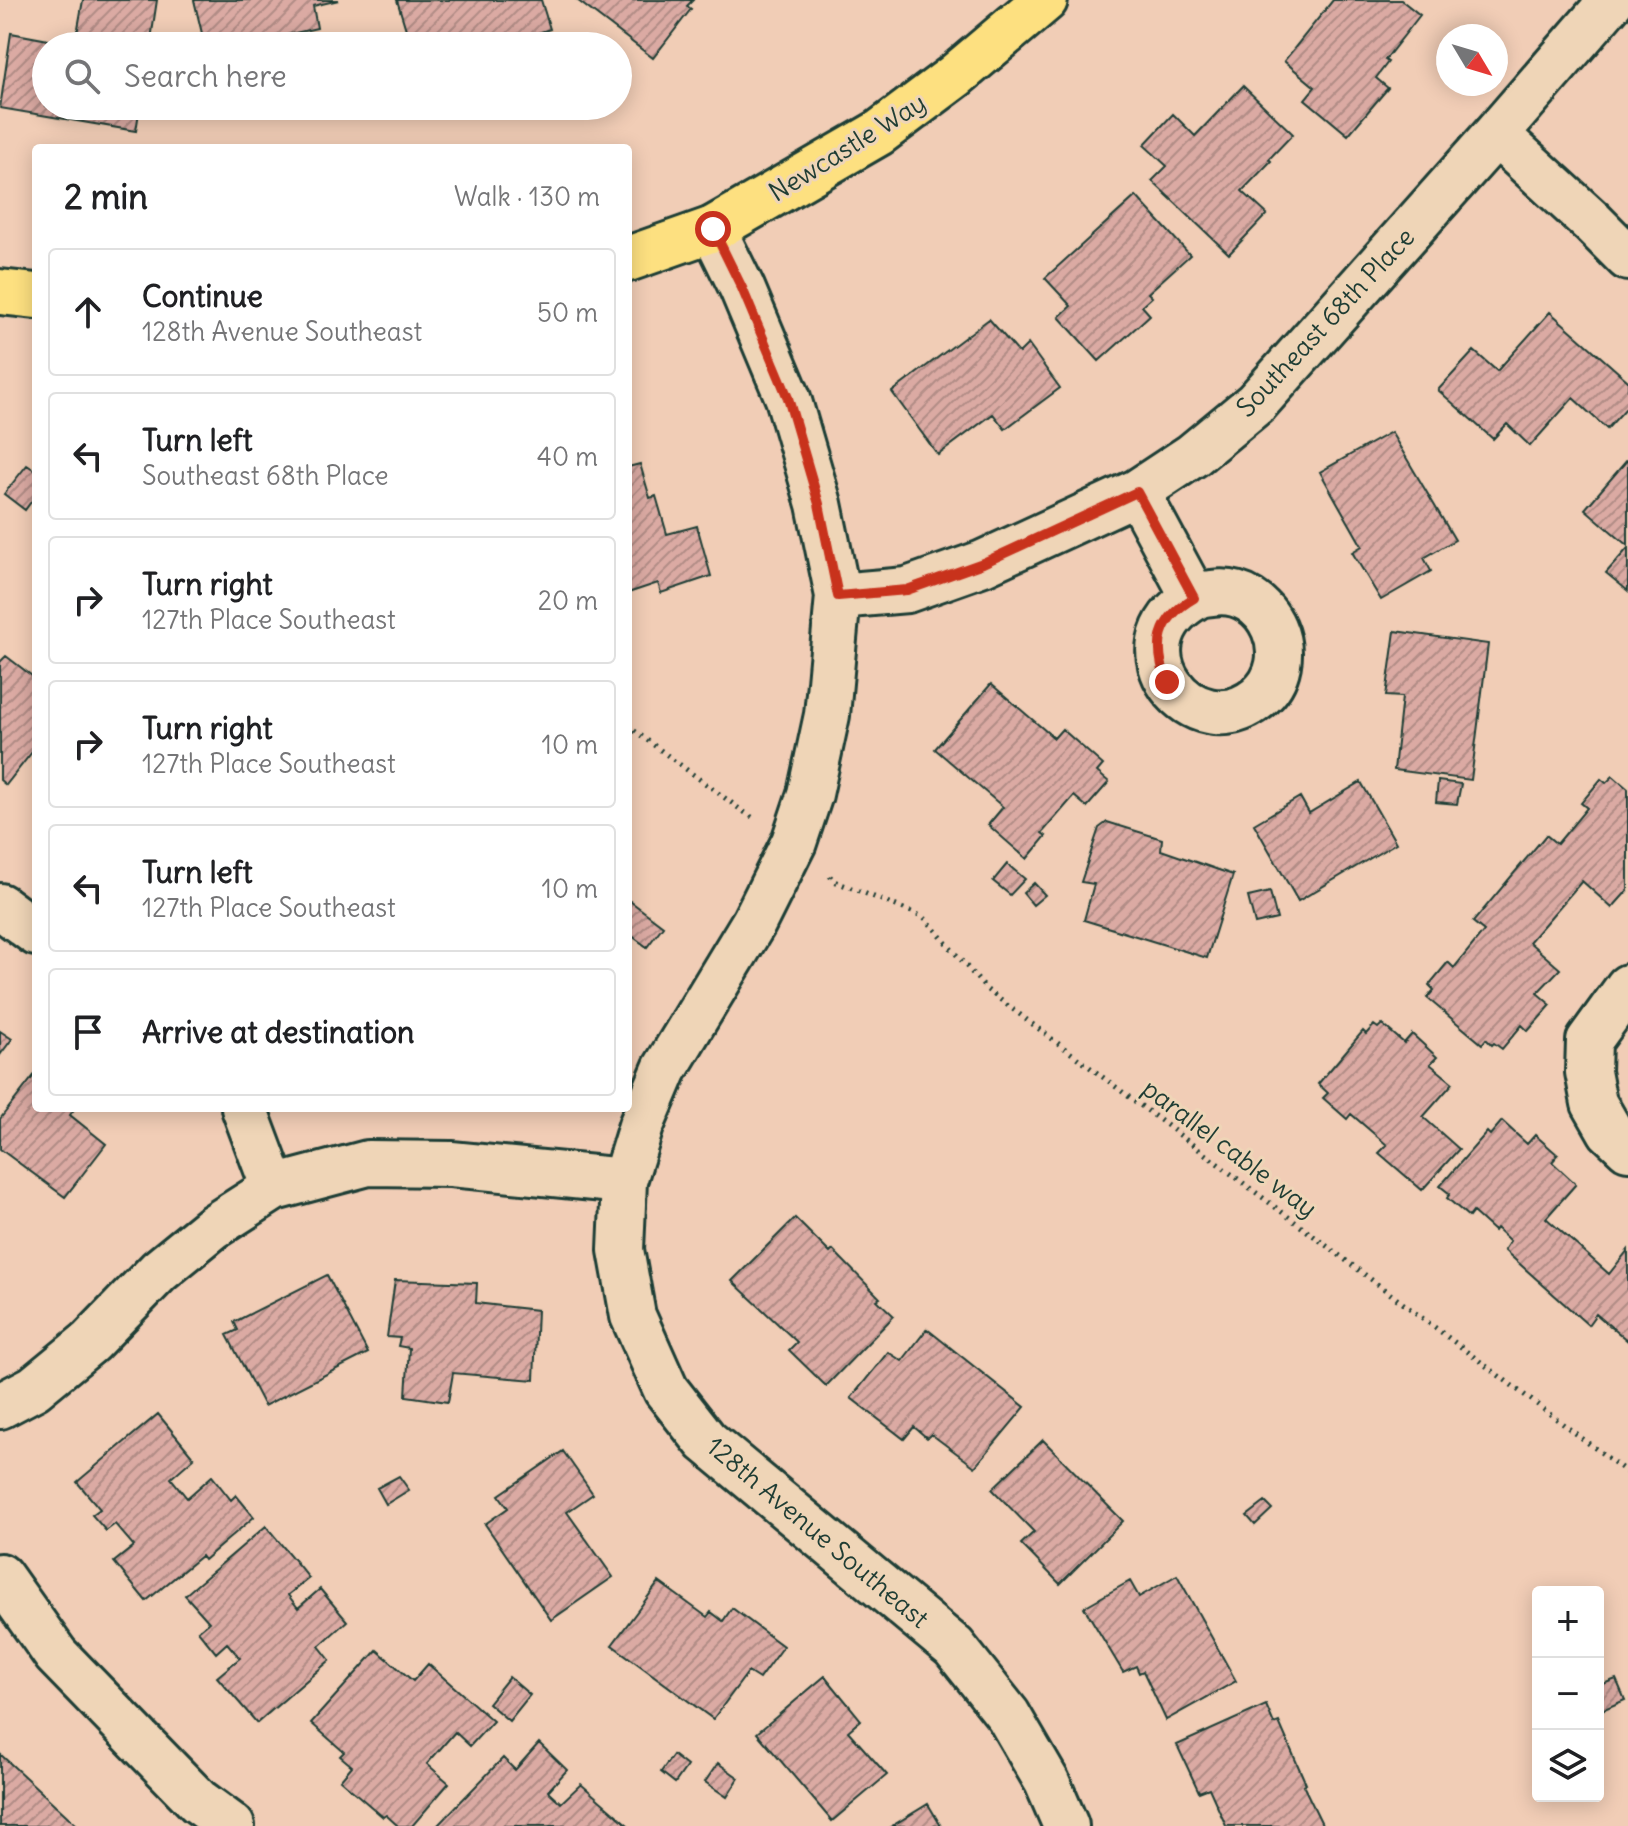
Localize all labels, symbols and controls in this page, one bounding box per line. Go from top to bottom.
north arrow [1436,24,1508,96]
search box [32,32,632,120]
icon: search [60,54,104,98]
text: Search here [124,57,287,95]
street label: Newcastle Way [762,86,932,208]
text: 2 min [64,175,148,218]
text: Walk · 130 m [454,180,600,213]
route start [695,211,731,247]
street label: Southeast 68th Place [1229,221,1421,423]
text: Continue [142,277,263,315]
icon: ahead [66,290,110,334]
text: 50 m [537,296,598,329]
text: 128th Avenue Southeast [142,315,422,348]
text: Turn left [142,421,253,459]
icon: left [66,434,110,478]
text: 40 m [537,440,598,473]
text: Southeast 68th Place [142,459,389,492]
text: Turn right [142,565,273,603]
icon: right [66,578,110,622]
text: 20 m [538,584,598,617]
text: 127th Place Southeast [142,603,396,636]
route end [1149,664,1185,700]
text: Turn right [142,709,273,747]
icon: right [66,722,110,766]
text: 10 m [542,728,598,761]
text: 127th Place Southeast [142,747,396,780]
text: Turn left [142,853,253,891]
icon: left [66,866,110,910]
text: 10 m [542,872,598,905]
text: 127th Place Southeast [142,891,396,924]
icon: arrive [66,1010,110,1054]
text: Arrive at destination [142,1013,414,1051]
street label: parallel cable way [1136,1071,1324,1225]
street label: 128th Avenue Southeast [700,1429,936,1635]
map controls [1532,1586,1604,1802]
button: + [1532,1586,1604,1658]
button: − [1532,1658,1604,1730]
button: layers [1532,1730,1604,1802]

